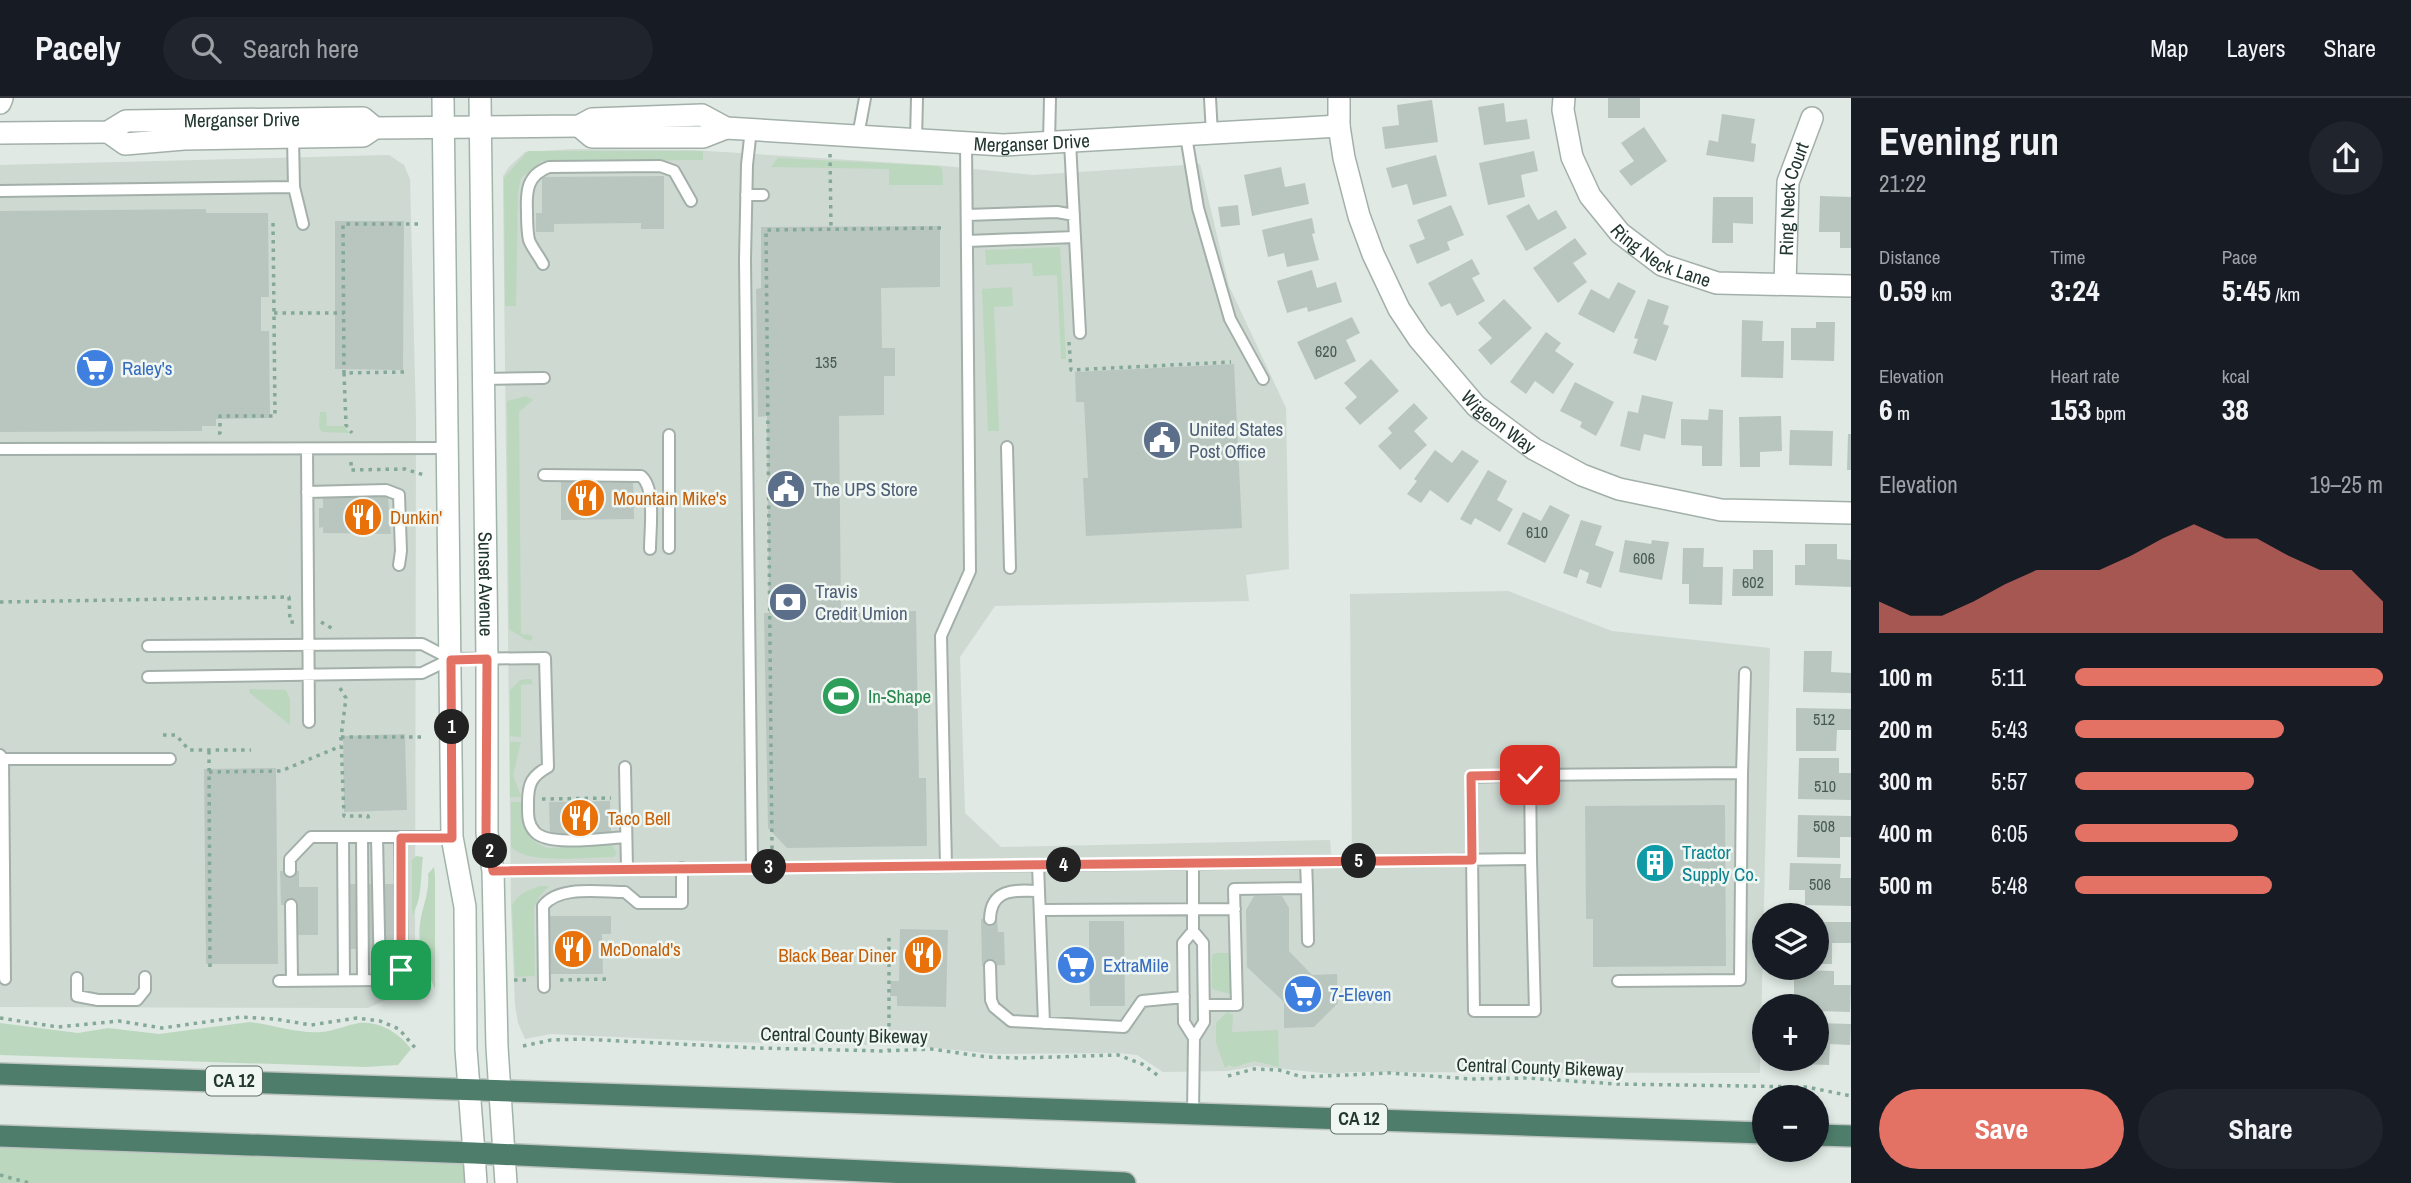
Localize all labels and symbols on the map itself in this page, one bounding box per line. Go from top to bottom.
street label: Merganser Drive [184,106,300,133]
street label: Merganser Drive [973,127,1091,158]
street label: Ring Neck Court [1773,138,1815,256]
street label: Ring Neck Lane [1605,218,1714,293]
house number: 620 [1315,340,1337,362]
supermarket icon: Raley's [74,347,116,389]
house number: 135 [815,351,837,373]
place label: Raley's [122,355,173,381]
street label: Wigeon Way [1455,385,1542,459]
place label: United States Post Office [1189,416,1284,464]
public building icon: United States Post Office [1141,419,1183,461]
public building icon: The UPS Store [765,468,807,510]
place label: The UPS Store [813,476,918,502]
restaurant icon: Mountain Mike's [565,477,607,519]
place label: Mountain Mike's [613,485,727,511]
restaurant icon: Dunkin' [342,496,384,538]
place label: Dunkin' [390,504,442,530]
house number: 610 [1526,521,1548,543]
street label: Sunset Avenue [472,531,500,636]
house number: 606 [1633,547,1655,569]
house number: 602 [1742,571,1764,593]
place label: Travis Credit Umion [815,578,908,626]
bank icon: Travis Credit Umion [767,581,809,623]
sports icon: In-Shape [820,675,862,717]
place label: In-Shape [868,683,931,709]
house number: 512 [1813,708,1835,730]
pin: 1 [434,710,470,744]
pin [1500,745,1560,805]
house number: 510 [1814,775,1836,797]
restaurant icon: Taco Bell [559,797,601,839]
place label: Taco Bell [607,805,671,831]
house number: 508 [1813,815,1835,837]
pin: 2 [472,834,508,868]
place label: Tractor Supply Co. [1682,839,1758,887]
building icon: Tractor Supply Co. [1634,842,1676,884]
pin: 5 [1342,844,1376,878]
pin: 4 [1046,848,1082,882]
pin: 3 [752,850,786,884]
house number: 506 [1809,873,1831,895]
restaurant icon: McDonald's [552,928,594,970]
restaurant icon: Black Bear Diner [902,934,944,976]
place label: McDonald's [600,936,681,962]
pin [371,940,431,1000]
place label: Black Bear Diner [778,942,897,968]
supermarket icon: ExtraMile [1055,944,1097,986]
place label: ExtraMile [1103,952,1169,978]
supermarket icon: 7-Eleven [1282,973,1324,1015]
place label: 7-Eleven [1330,981,1391,1007]
street label: Central County Bikeway [760,1021,928,1049]
street label: Central County Bikeway [1456,1051,1624,1083]
road number: CA 12 [206,1066,262,1096]
road number: CA 12 [1331,1104,1387,1134]

